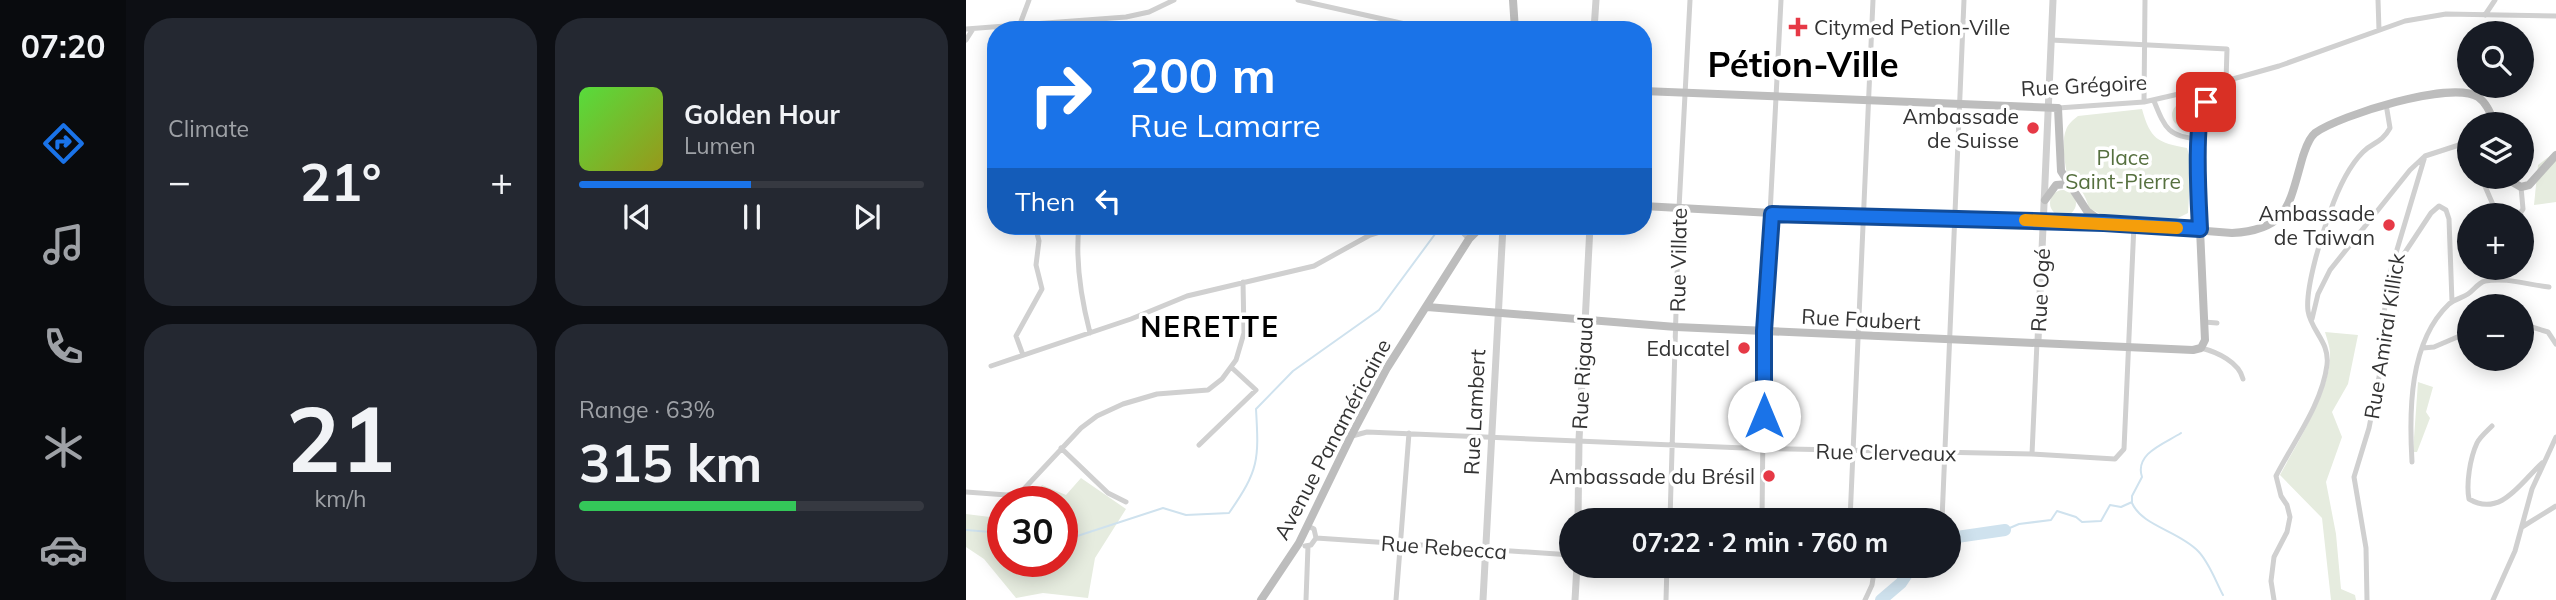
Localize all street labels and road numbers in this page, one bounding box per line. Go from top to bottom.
street label: Rue Grégoire [2020,69,2148,101]
street label: Rue Villate [1664,208,1692,312]
street label: Rue Ogé [2025,247,2055,333]
street label: Rue Amiral Killick [2358,251,2410,421]
street label: Rue Faubert [1801,303,1921,335]
street label: Rue Rigaud [1566,316,1598,430]
street label: Avenue Panaméricaine [1268,334,1396,544]
street label: Rue Lambert [1458,349,1490,475]
street label: Rue Clerveaux [1815,438,1957,466]
street label: Rue Rebecca [1380,530,1508,564]

